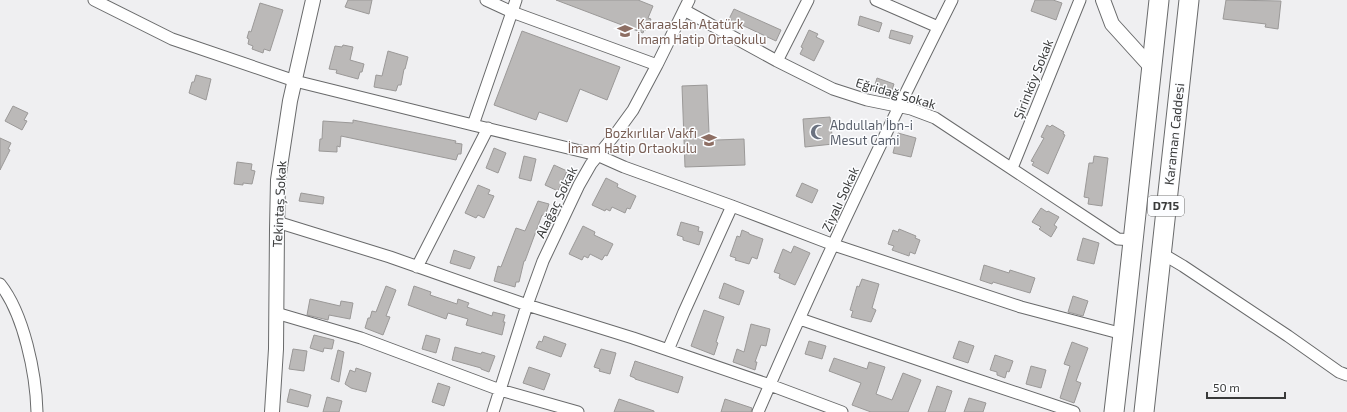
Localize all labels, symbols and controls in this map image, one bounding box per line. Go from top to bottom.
place label: Karaaslan Atatürk İmam Hatip Ortaokulu [637,16,766,47]
school or university icon: Karaaslan Atatürk İmam Hatip Ortaokulu [616,22,634,40]
street label: Şirinköy Sokak [1010,36,1057,122]
street label: Eğridağ Sokak [854,74,938,112]
street label: Karaman Caddesi [1161,82,1187,186]
place label: Abdullah İbn-i Mesut Cami [830,117,913,148]
mosque icon: Abdullah İbn-i Mesut Cami [809,123,827,141]
place label: Bozkırlılar Vakfı İmam Hatip Ortaokulu [568,125,697,156]
school or university icon: Bozkırlılar Vakfı İmam Hatip Ortaokulu [700,131,718,149]
street label: Tekintaş Sokak [269,160,290,248]
street label: Alağaç Sokak [532,163,581,241]
street label: Ziyalı Sokak [818,164,862,234]
road number: D715 [1148,196,1184,216]
scale bar [1207,374,1285,400]
text: 50 m [1213,380,1240,394]

